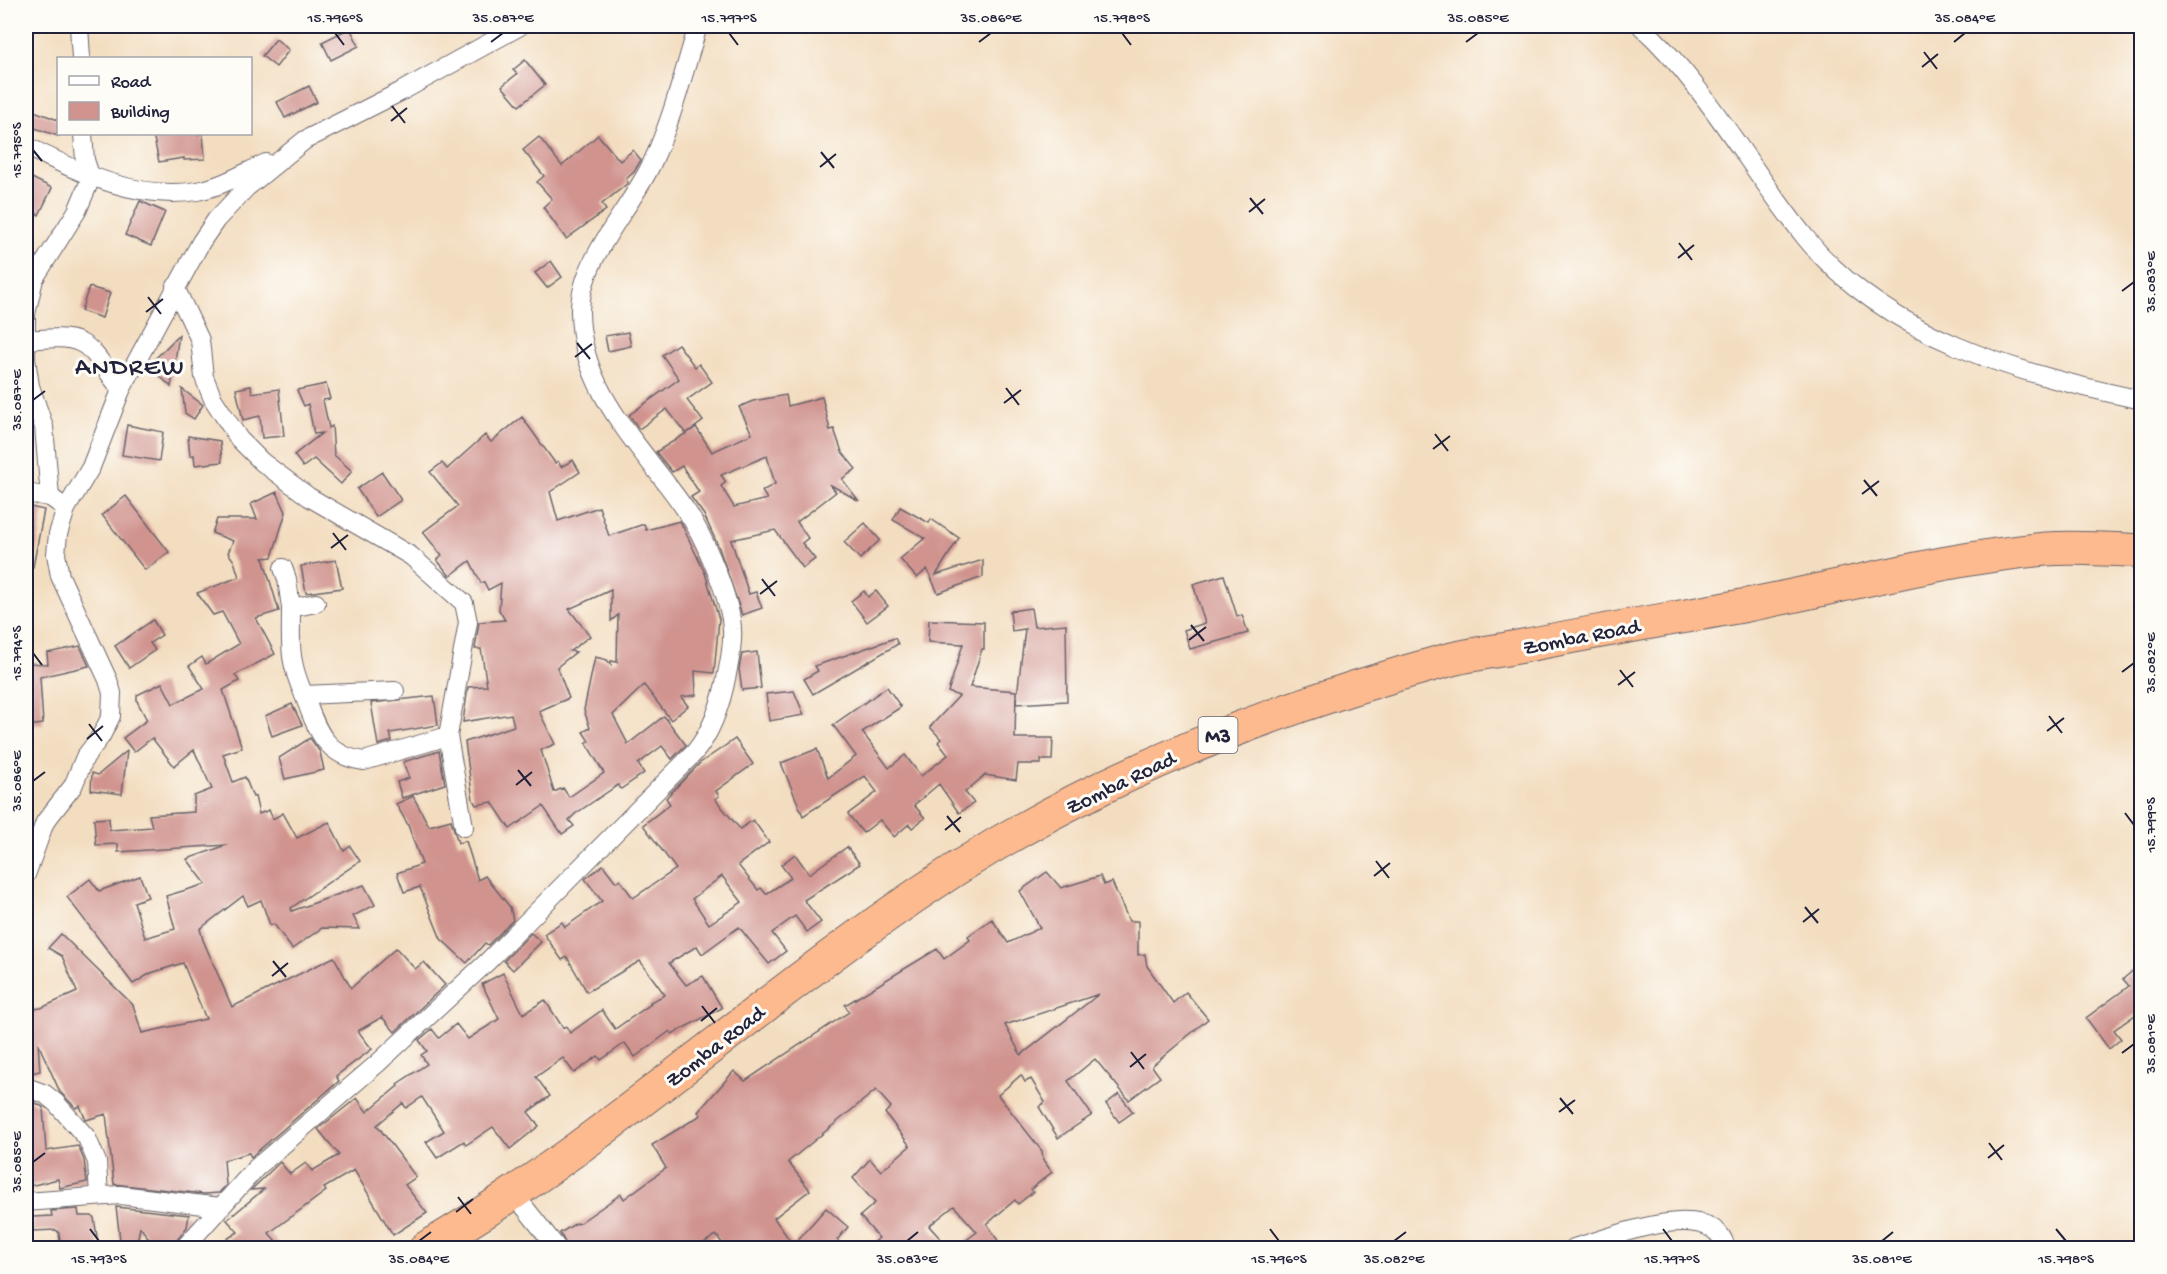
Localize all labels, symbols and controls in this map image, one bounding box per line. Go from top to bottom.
text: 15.796°S [306,10,363,28]
text: 35.087°E [471,10,534,28]
text: 15.797°S [700,10,757,28]
text: 35.086°E [960,10,1022,28]
text: 15.798°S [1093,10,1150,28]
text: 35.085°E [1446,10,1509,28]
text: 35.084°E [1934,10,1996,28]
legend [57,57,252,135]
text: Road [111,73,152,94]
text: Building [110,103,170,124]
text: 15.795°S [9,122,27,179]
text: 35.083°E [2143,251,2161,314]
district label: ANDREW [75,354,185,385]
text: 35.087°E [9,369,27,432]
street label: Zomba Road [1521,614,1644,663]
text: 15.794°S [9,626,27,681]
text: 35.082°E [2143,632,2161,694]
road number: M3 [1198,717,1238,753]
street label: Zomba Road [1063,746,1183,822]
text: 35.086°E [9,750,27,812]
text: 15.799°S [2143,797,2161,854]
street label: Zomba Road [662,1000,773,1095]
text: 35.081°E [2143,1014,2161,1075]
text: 35.085°E [9,1131,27,1194]
text: 15.793°S [70,1251,127,1269]
text: 35.084°E [388,1251,450,1269]
text: 35.083°E [875,1251,938,1269]
text: 15.796°S [1250,1251,1307,1269]
text: 35.082°E [1363,1251,1425,1269]
text: 15.797°S [1643,1251,1700,1269]
text: 35.081°E [1851,1251,1912,1269]
text: 15.798°S [2037,1251,2094,1269]

